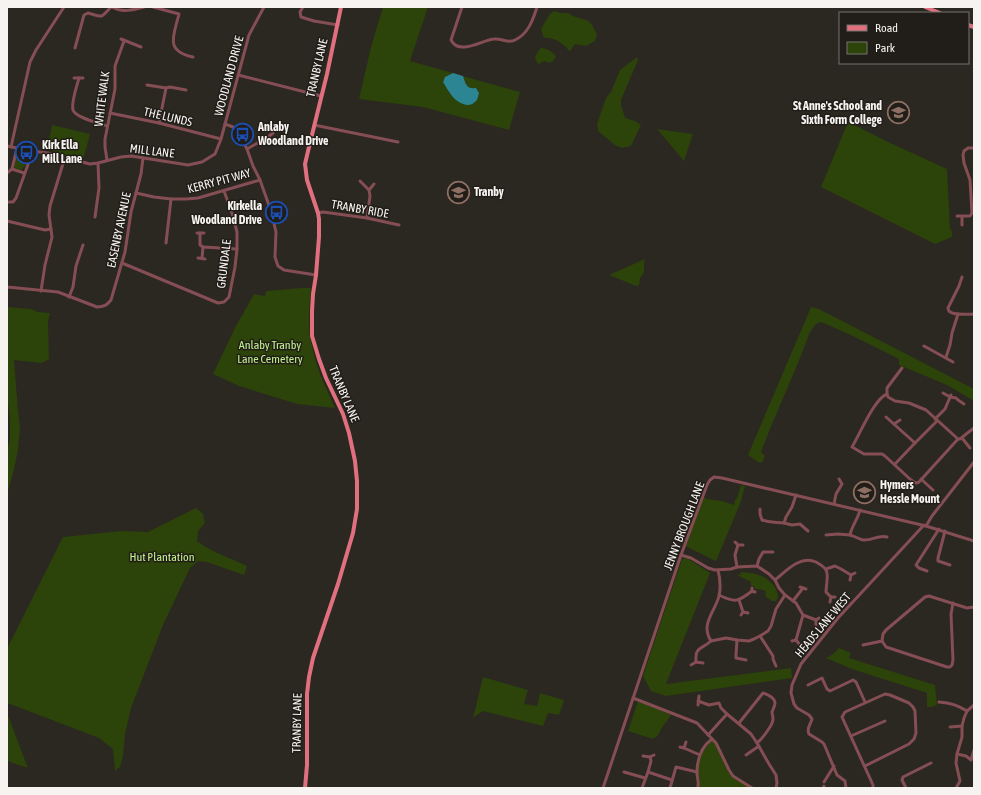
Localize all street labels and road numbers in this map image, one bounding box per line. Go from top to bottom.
street label: WOODLAND DRIVE [212,35,246,117]
street label: TRANBY LANE [303,37,331,99]
street label: WHITE WALK [92,70,112,127]
street label: THE LUNDS [142,105,194,129]
street label: MILL LANE [129,141,175,161]
street label: KERRY PIT WAY [186,166,253,196]
street label: EASENBY AVENUE [104,191,134,269]
street label: TRANBY RIDE [330,197,390,221]
street label: GRUNDALE [214,239,234,289]
street label: TRANBY LANE [326,364,362,424]
street label: JENNY BROUGH LANE [661,480,707,572]
street label: HEADS LANE WEST [792,589,854,660]
street label: TRANBY LANE [289,693,305,753]

